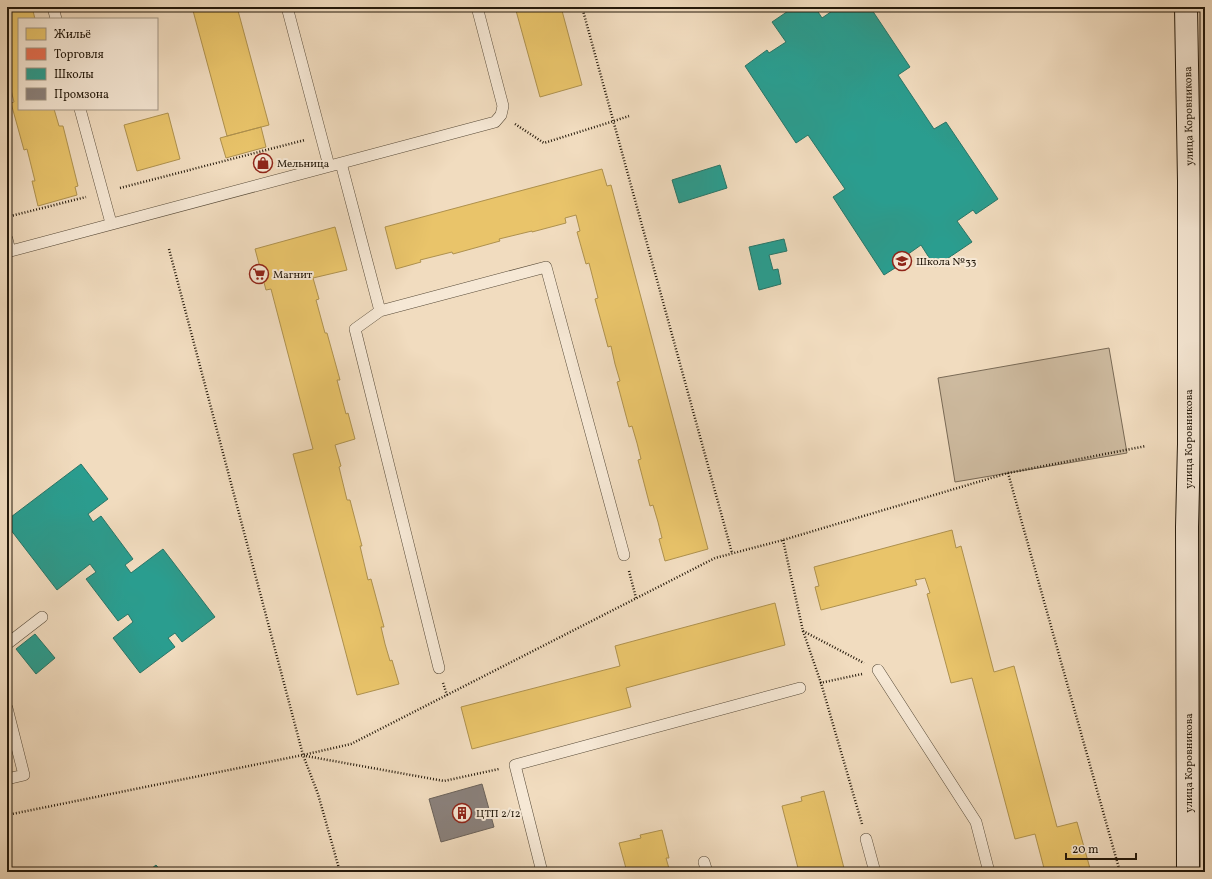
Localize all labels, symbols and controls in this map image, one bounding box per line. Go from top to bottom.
legend [18,18,158,110]
text: Жильё [54,27,91,43]
text: Торговля [54,47,104,63]
street label: улица Коровникова [1181,66,1198,166]
text: Школы [54,67,94,83]
text: Промзона [54,87,109,103]
shop icon: Мельница [252,152,274,174]
place label: Мельница [277,157,330,172]
school or university icon: Школа №33 [891,250,913,272]
place label: Школа №33 [916,255,977,270]
supermarket icon: Магнит [248,263,270,285]
place label: Магнит [273,268,313,283]
street label: улица Коровникова [1182,389,1197,489]
street label: улица Коровникова [1182,713,1197,813]
building icon: ЦТП 2/12 [451,802,473,824]
place label: ЦТП 2/12 [476,807,521,822]
scale bar [1066,835,1136,861]
text: 20 m [1072,842,1099,858]

